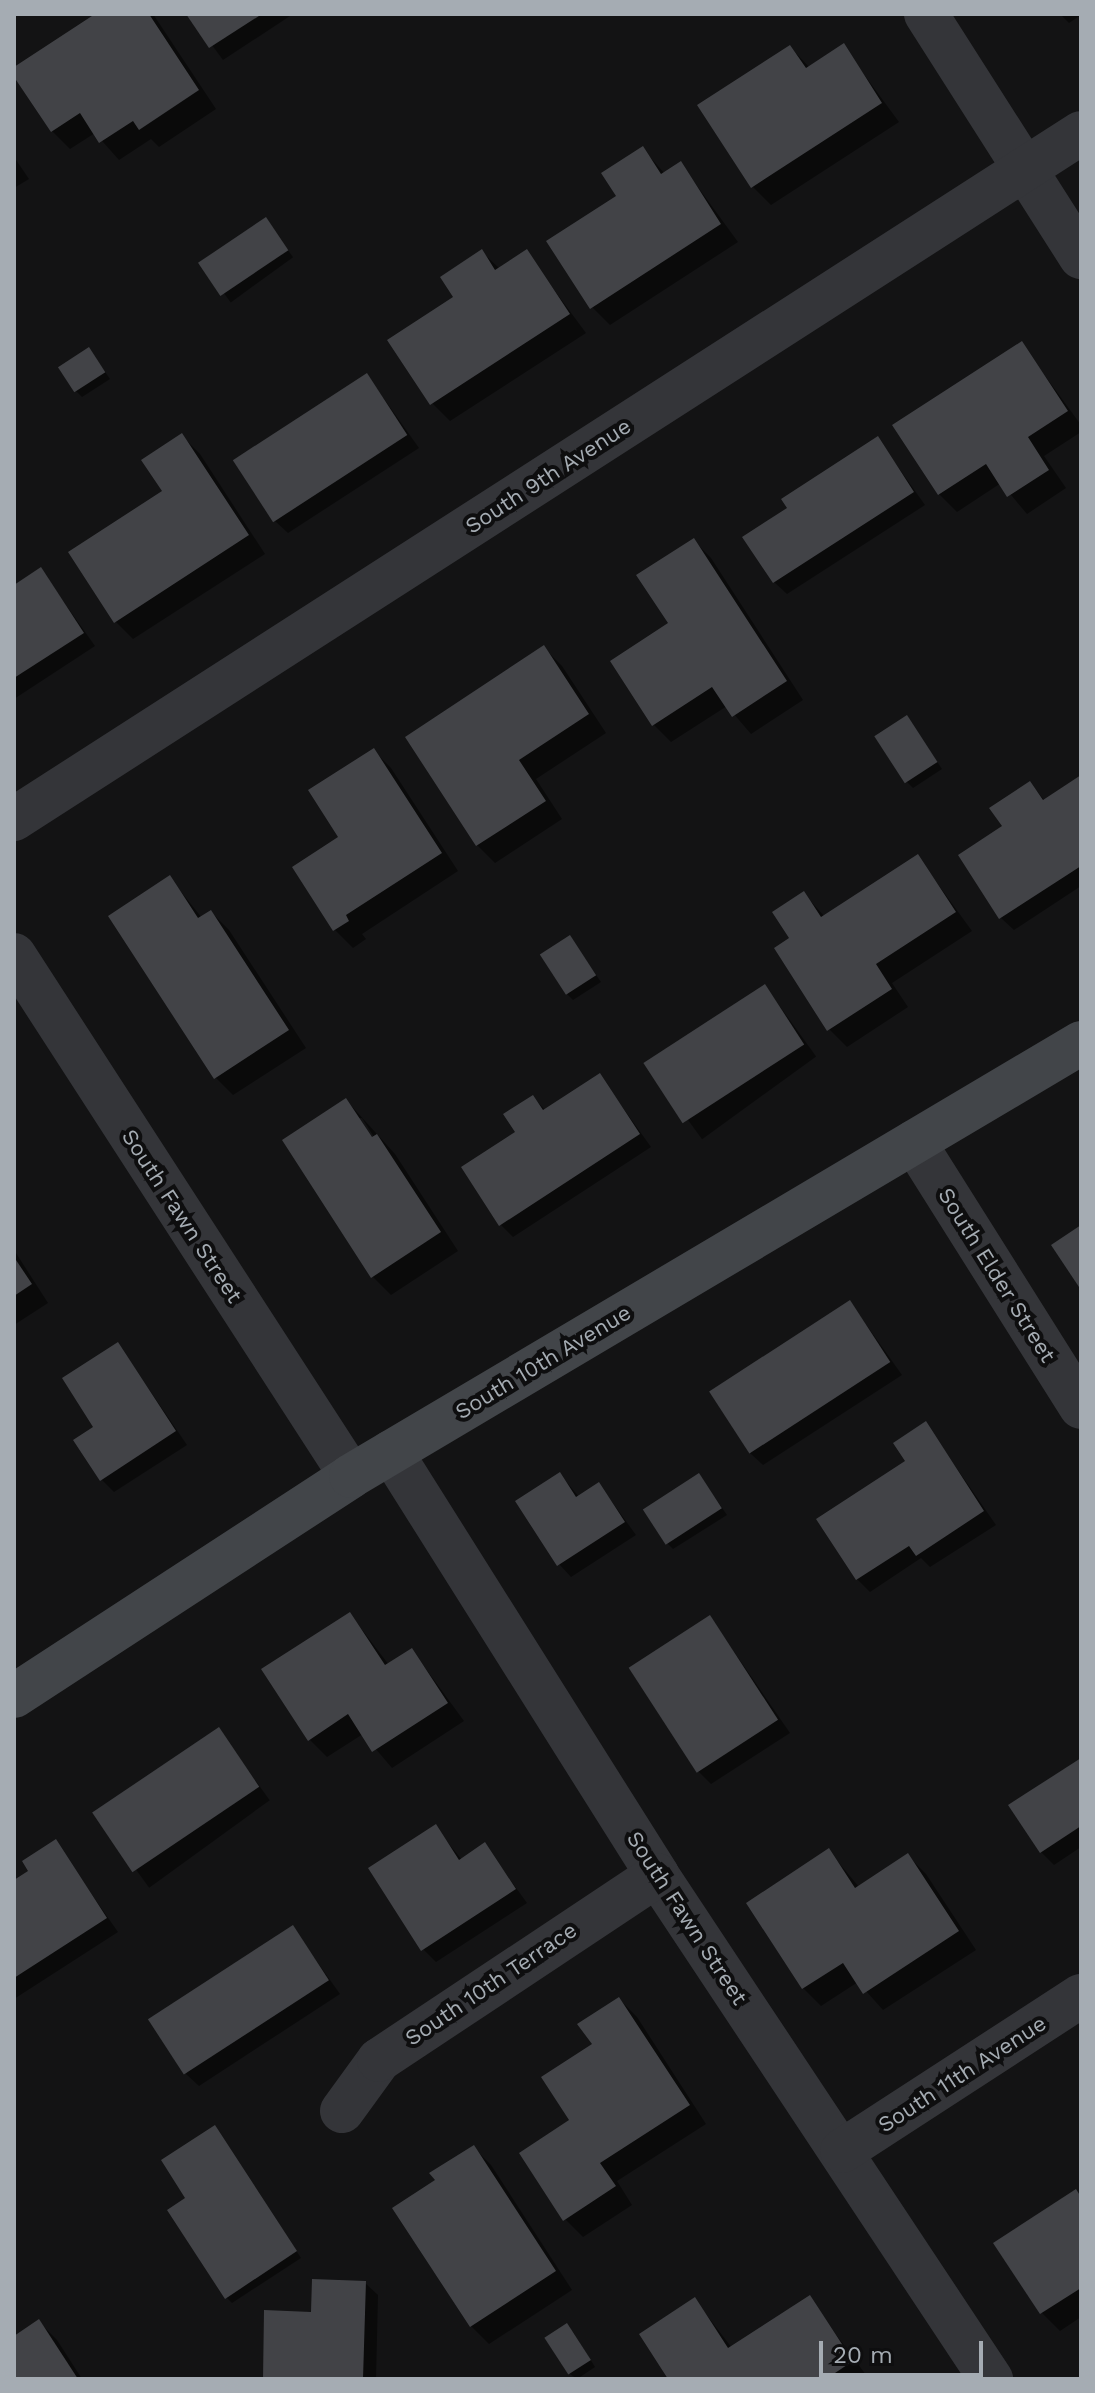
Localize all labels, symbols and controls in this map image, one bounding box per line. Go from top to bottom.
street label: South 9th Avenue [460,412,636,540]
street label: South Fawn Street [116,1124,248,1308]
street label: South Elder Street [933,1183,1061,1367]
street label: South 10th Avenue [450,1299,636,1425]
street label: South Fawn Street [621,1826,753,2010]
street label: South 10th Terrace [400,1916,582,2052]
street label: South 11th Avenue [872,2009,1052,2139]
scale bar [823,2325,987,2375]
text: 20 m [833,2341,893,2369]

